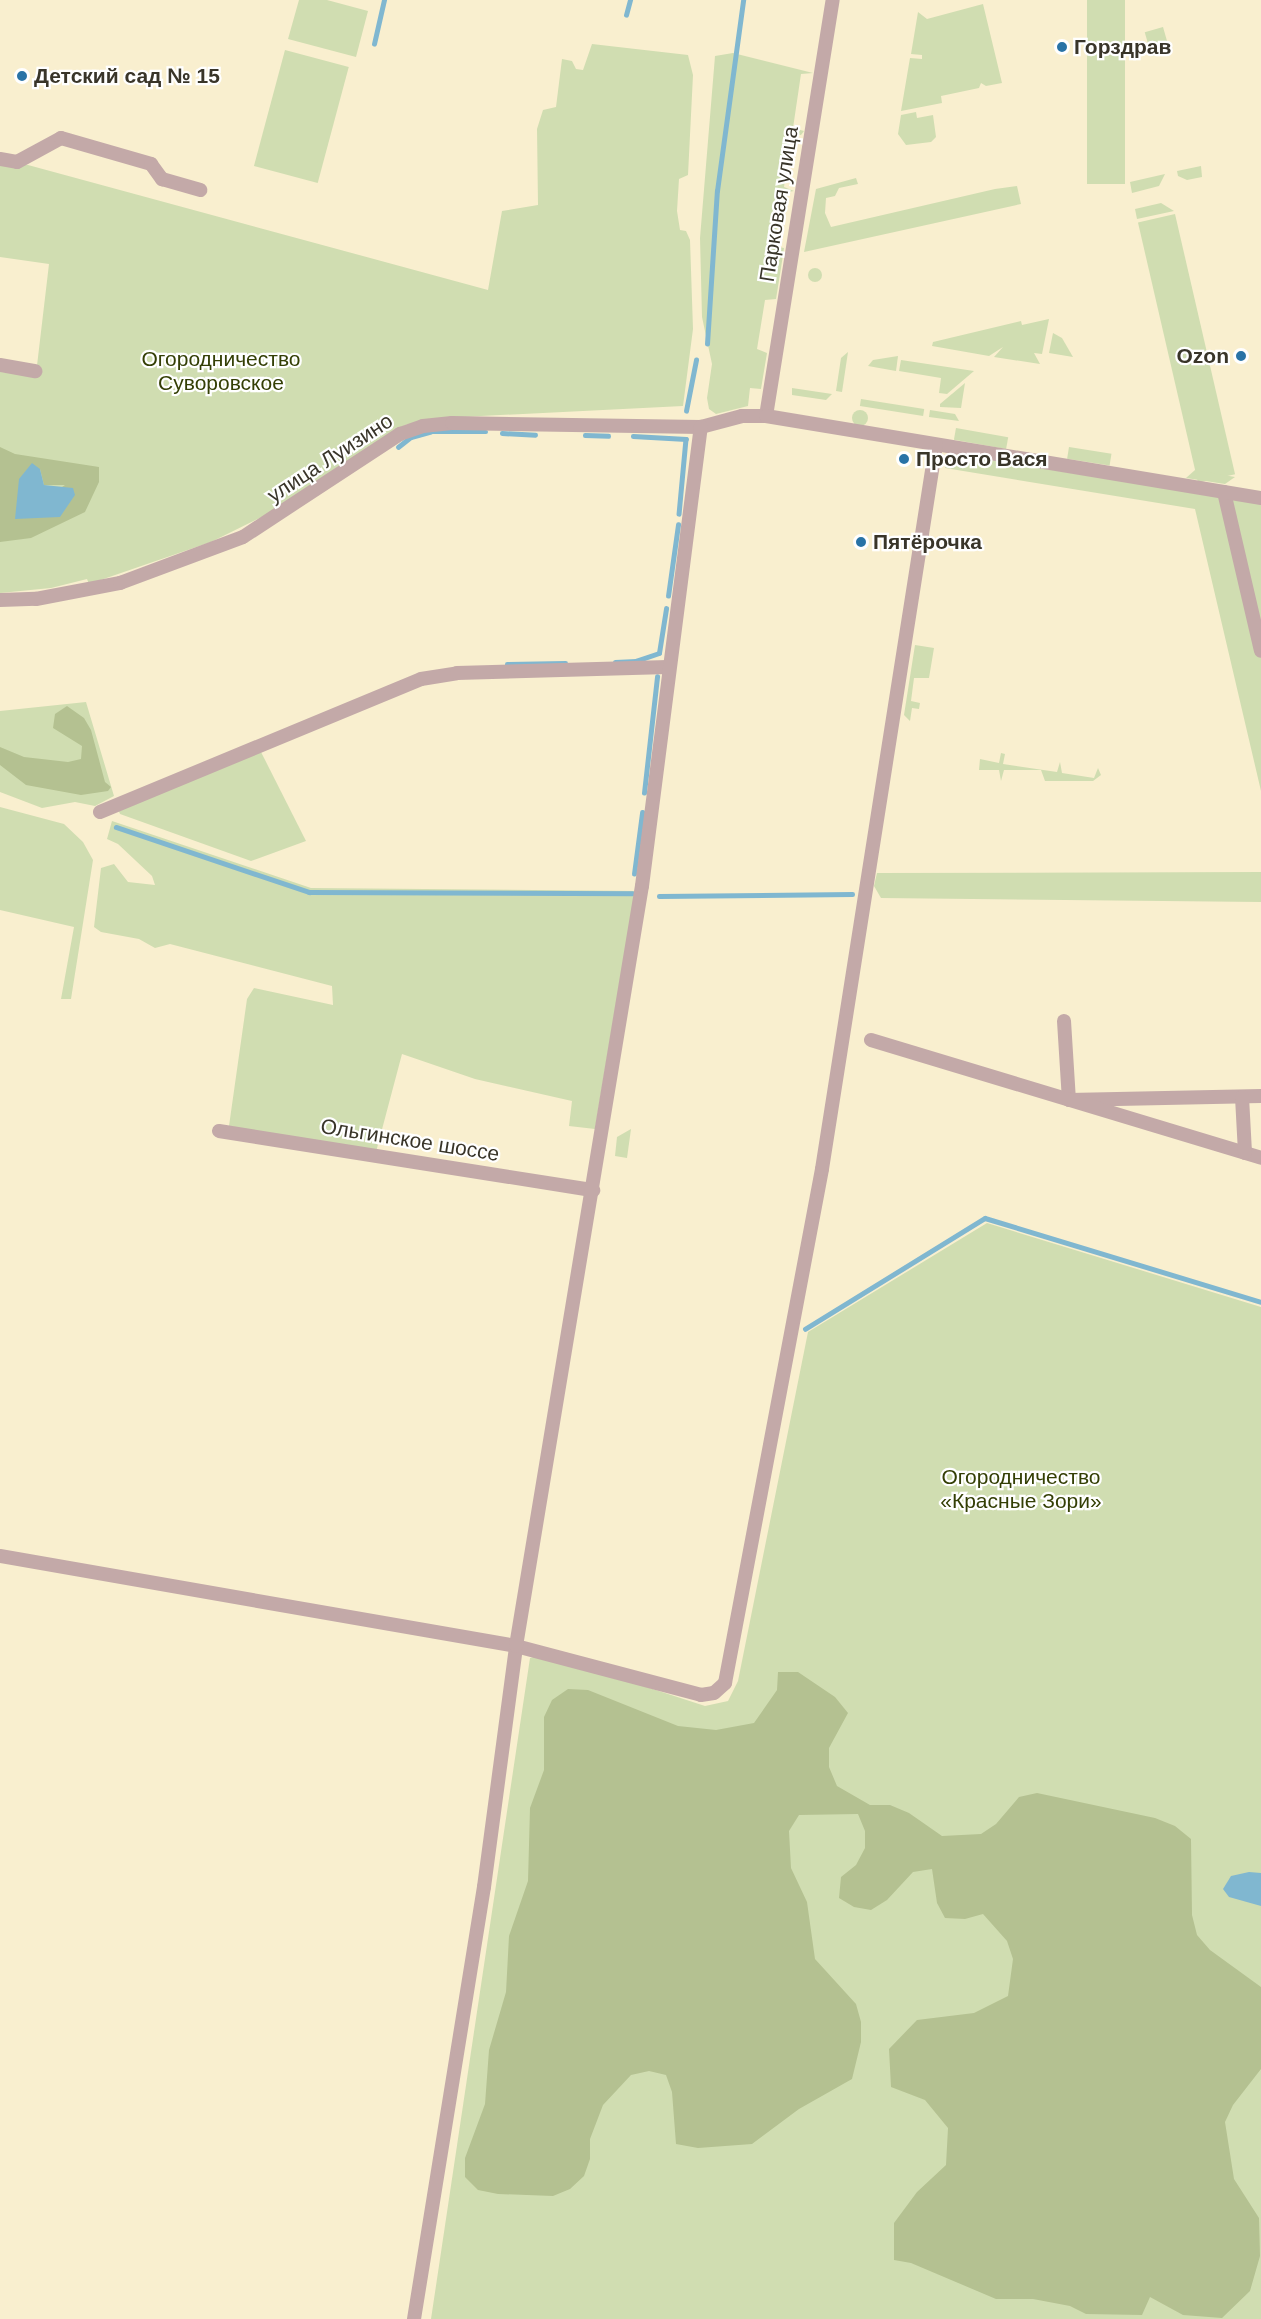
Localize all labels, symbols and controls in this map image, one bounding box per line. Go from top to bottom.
place label: Горздрав [1074,34,1171,60]
marker: Горздрав [1055,40,1069,54]
place label: Детский сад № 15 [34,63,220,89]
marker: Детский сад № 15 [15,69,29,83]
street label: Парковая улица [754,124,804,284]
place label: Ozon [1177,343,1229,369]
park label: Огородничество Суворовское [141,346,301,396]
marker: Ozon [1234,349,1248,363]
street label: улица Луизино [263,408,397,508]
place label: Просто Вася [916,446,1048,472]
marker: Просто Вася [897,452,911,466]
place label: Пятёрочка [873,529,982,555]
marker: Пятёрочка [854,535,868,549]
street label: Ольгинское шоссе [319,1113,501,1167]
park label: Огородничество «Красные Зори» [940,1464,1102,1514]

